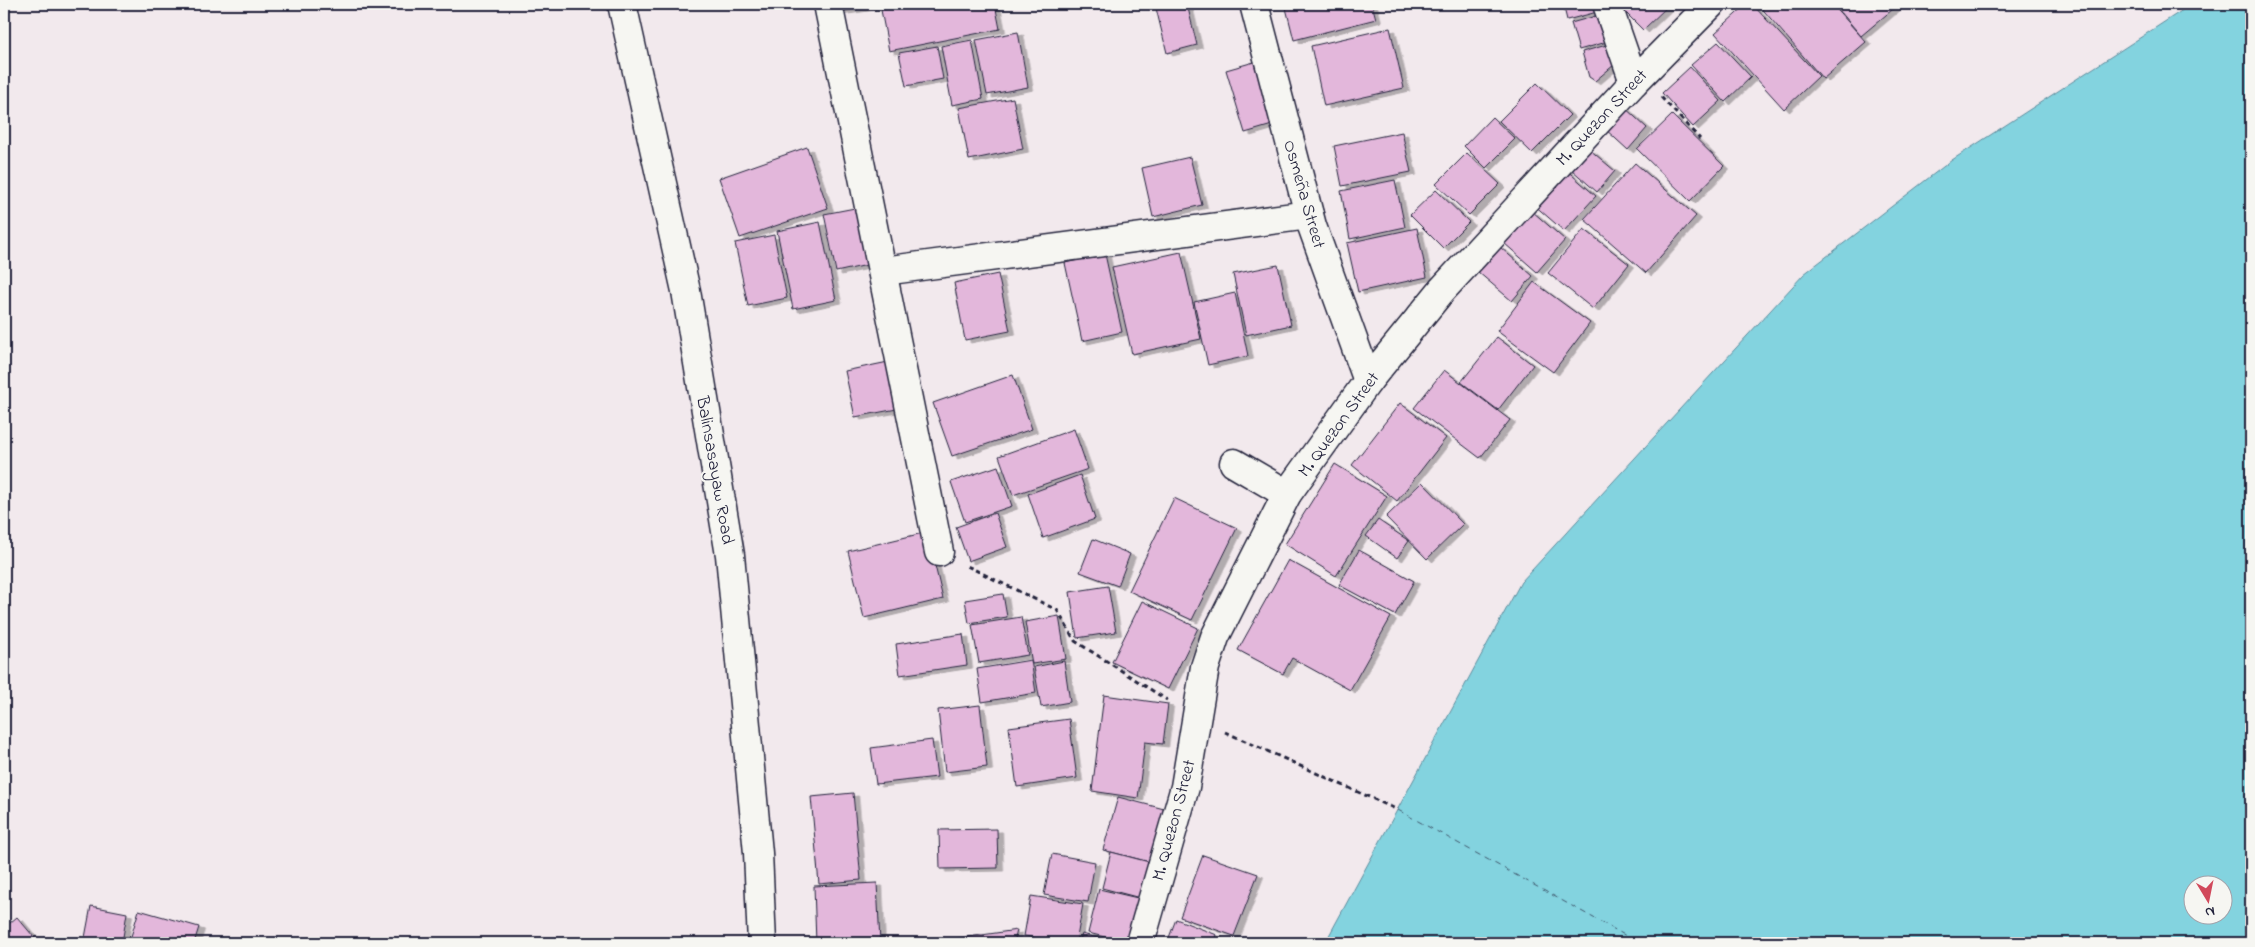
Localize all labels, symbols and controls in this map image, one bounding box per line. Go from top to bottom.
street label: M. Quezon Street [1550,64,1654,173]
street label: Osmeña Street [1275,137,1331,252]
street label: M. Quezon Street [1292,367,1387,483]
street label: Balinsasayaw Road [688,393,740,546]
street label: M. Quezon Street [1146,757,1204,884]
north arrow [2182,874,2232,924]
text: N [2204,900,2216,922]

